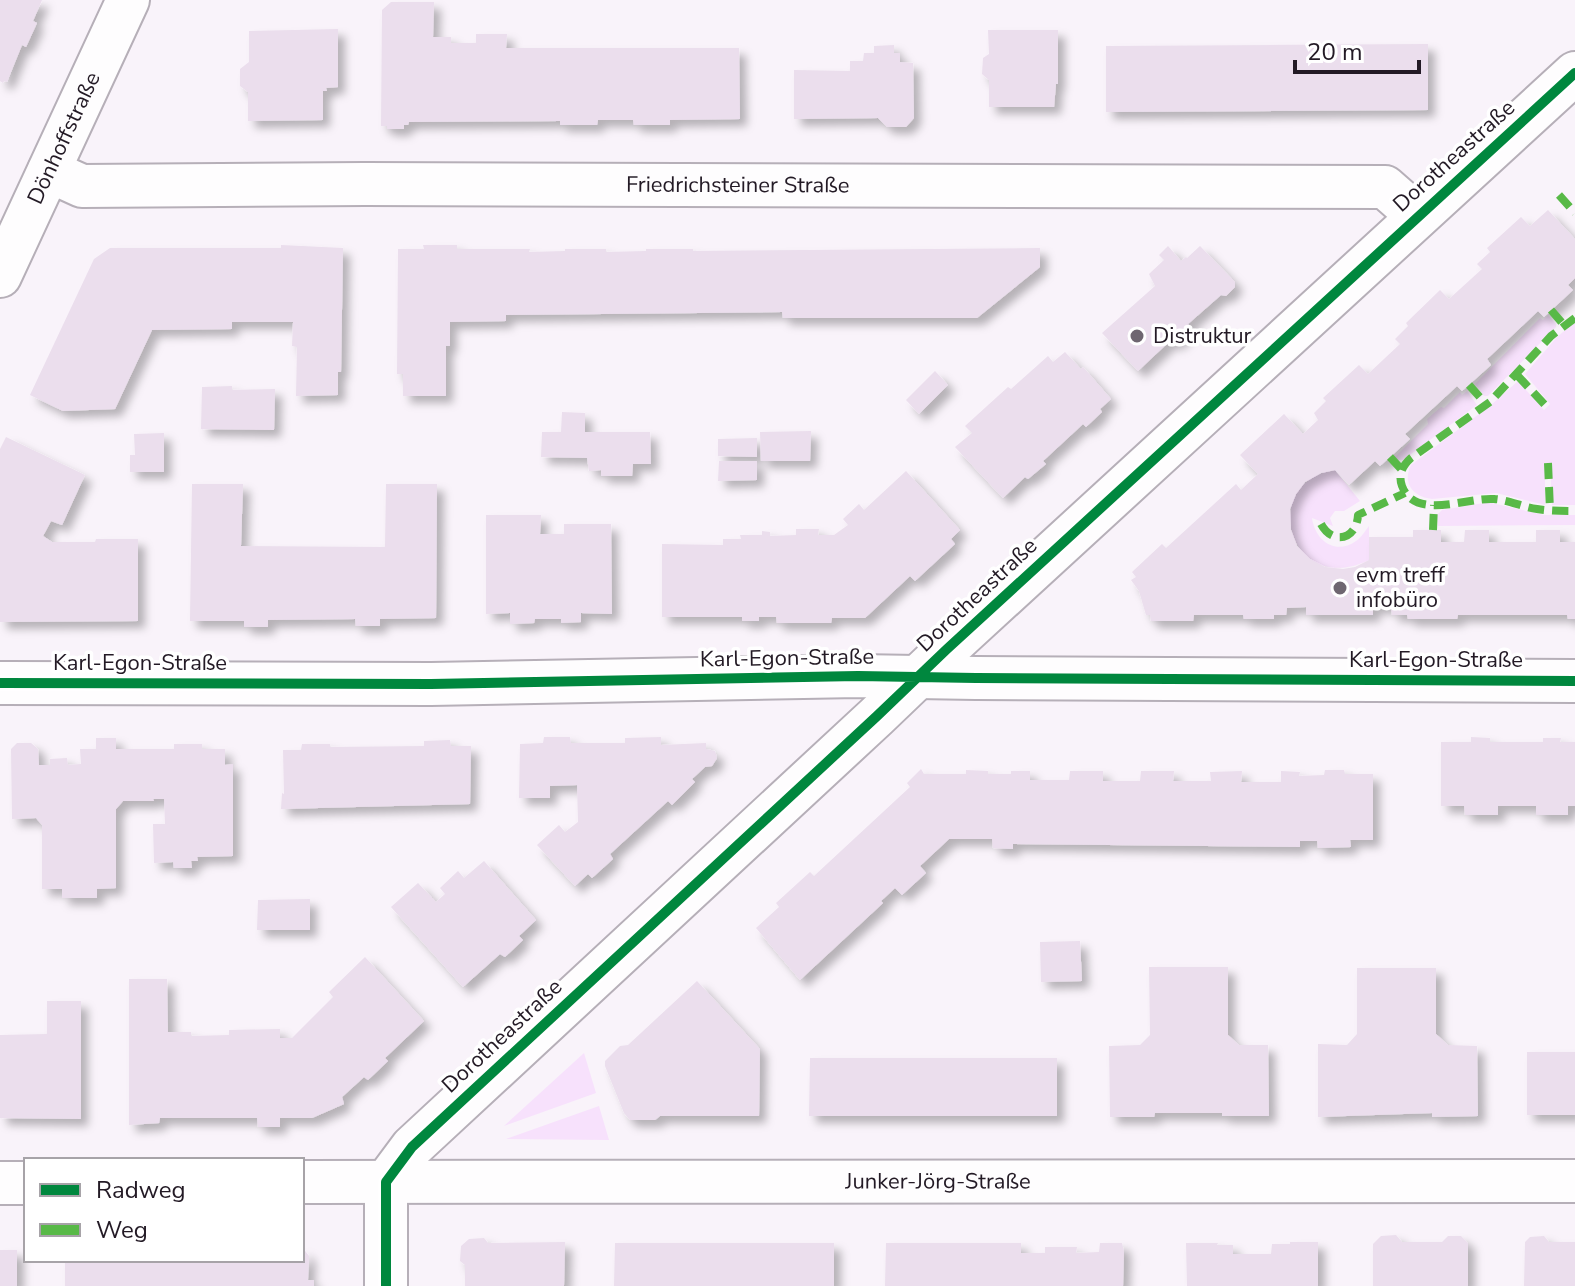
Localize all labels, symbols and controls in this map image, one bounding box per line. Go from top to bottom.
scale bar [1295,24,1419,74]
text: 20 m [1307,36,1363,68]
street label: Dönhoffstraße [20,67,108,209]
street label: Dorotheastraße [1386,93,1522,219]
street label: Friedrichsteiner Straße [626,170,850,200]
place label: Distruktur [1153,321,1252,351]
marker: Distruktur [1128,327,1146,345]
street label: Dorotheastraße [910,531,1044,659]
place label: evm treff infobüro [1356,560,1445,615]
marker: evm treff infobüro [1331,579,1349,597]
street label: Karl-Egon-Straße [700,641,874,675]
street label: Karl-Egon-Straße [1349,645,1523,675]
street label: Karl-Egon-Straße [53,648,227,678]
street label: Dorotheastraße [435,972,569,1100]
legend [24,1158,304,1262]
street label: Junker-Jörg-Straße [844,1166,1031,1197]
text: Radweg [96,1174,186,1206]
text: Weg [96,1214,148,1246]

